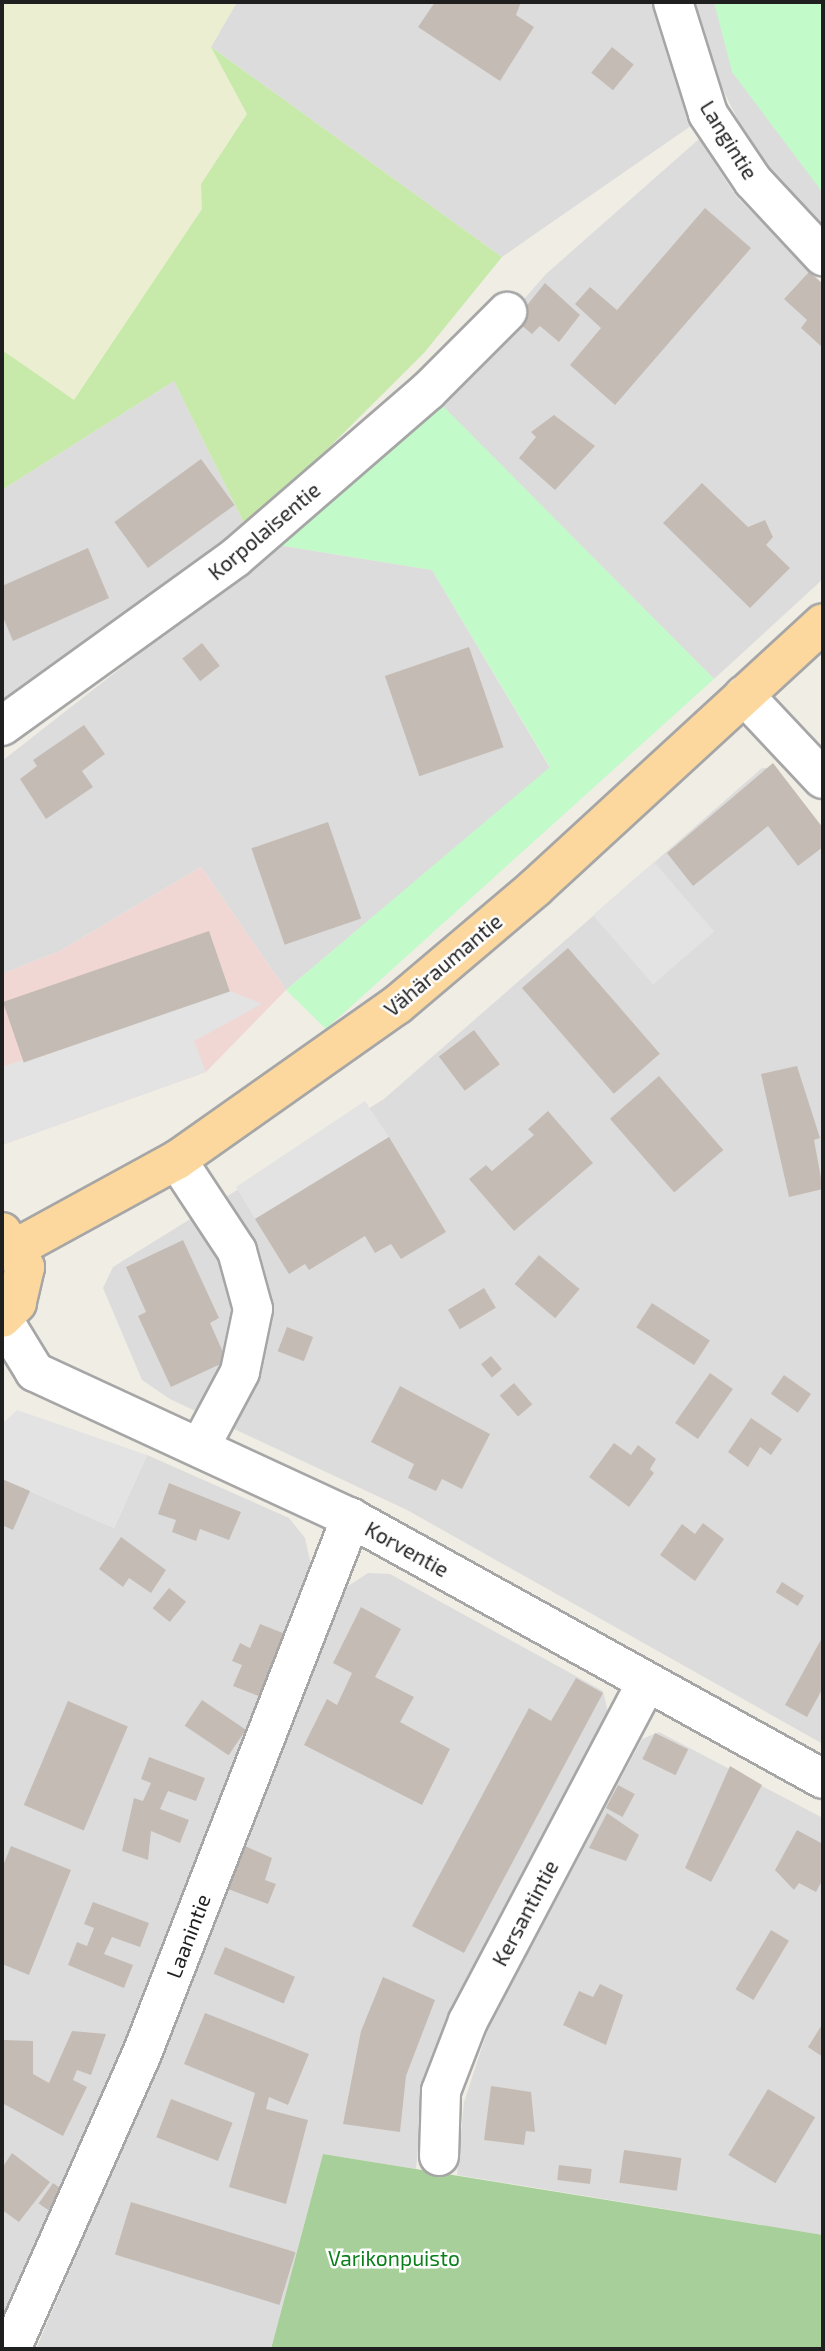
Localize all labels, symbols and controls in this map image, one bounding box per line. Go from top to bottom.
street label: Langintie [695,96,763,184]
street label: Korpolaisentie [203,477,325,585]
street label: Vähäraumantie [379,908,507,1022]
street label: Korventie [361,1516,453,1582]
street label: Kersantintie [487,1856,563,1970]
street label: Laanintie [160,1890,216,1982]
park label: Varikonpuisto [328,2245,460,2271]

